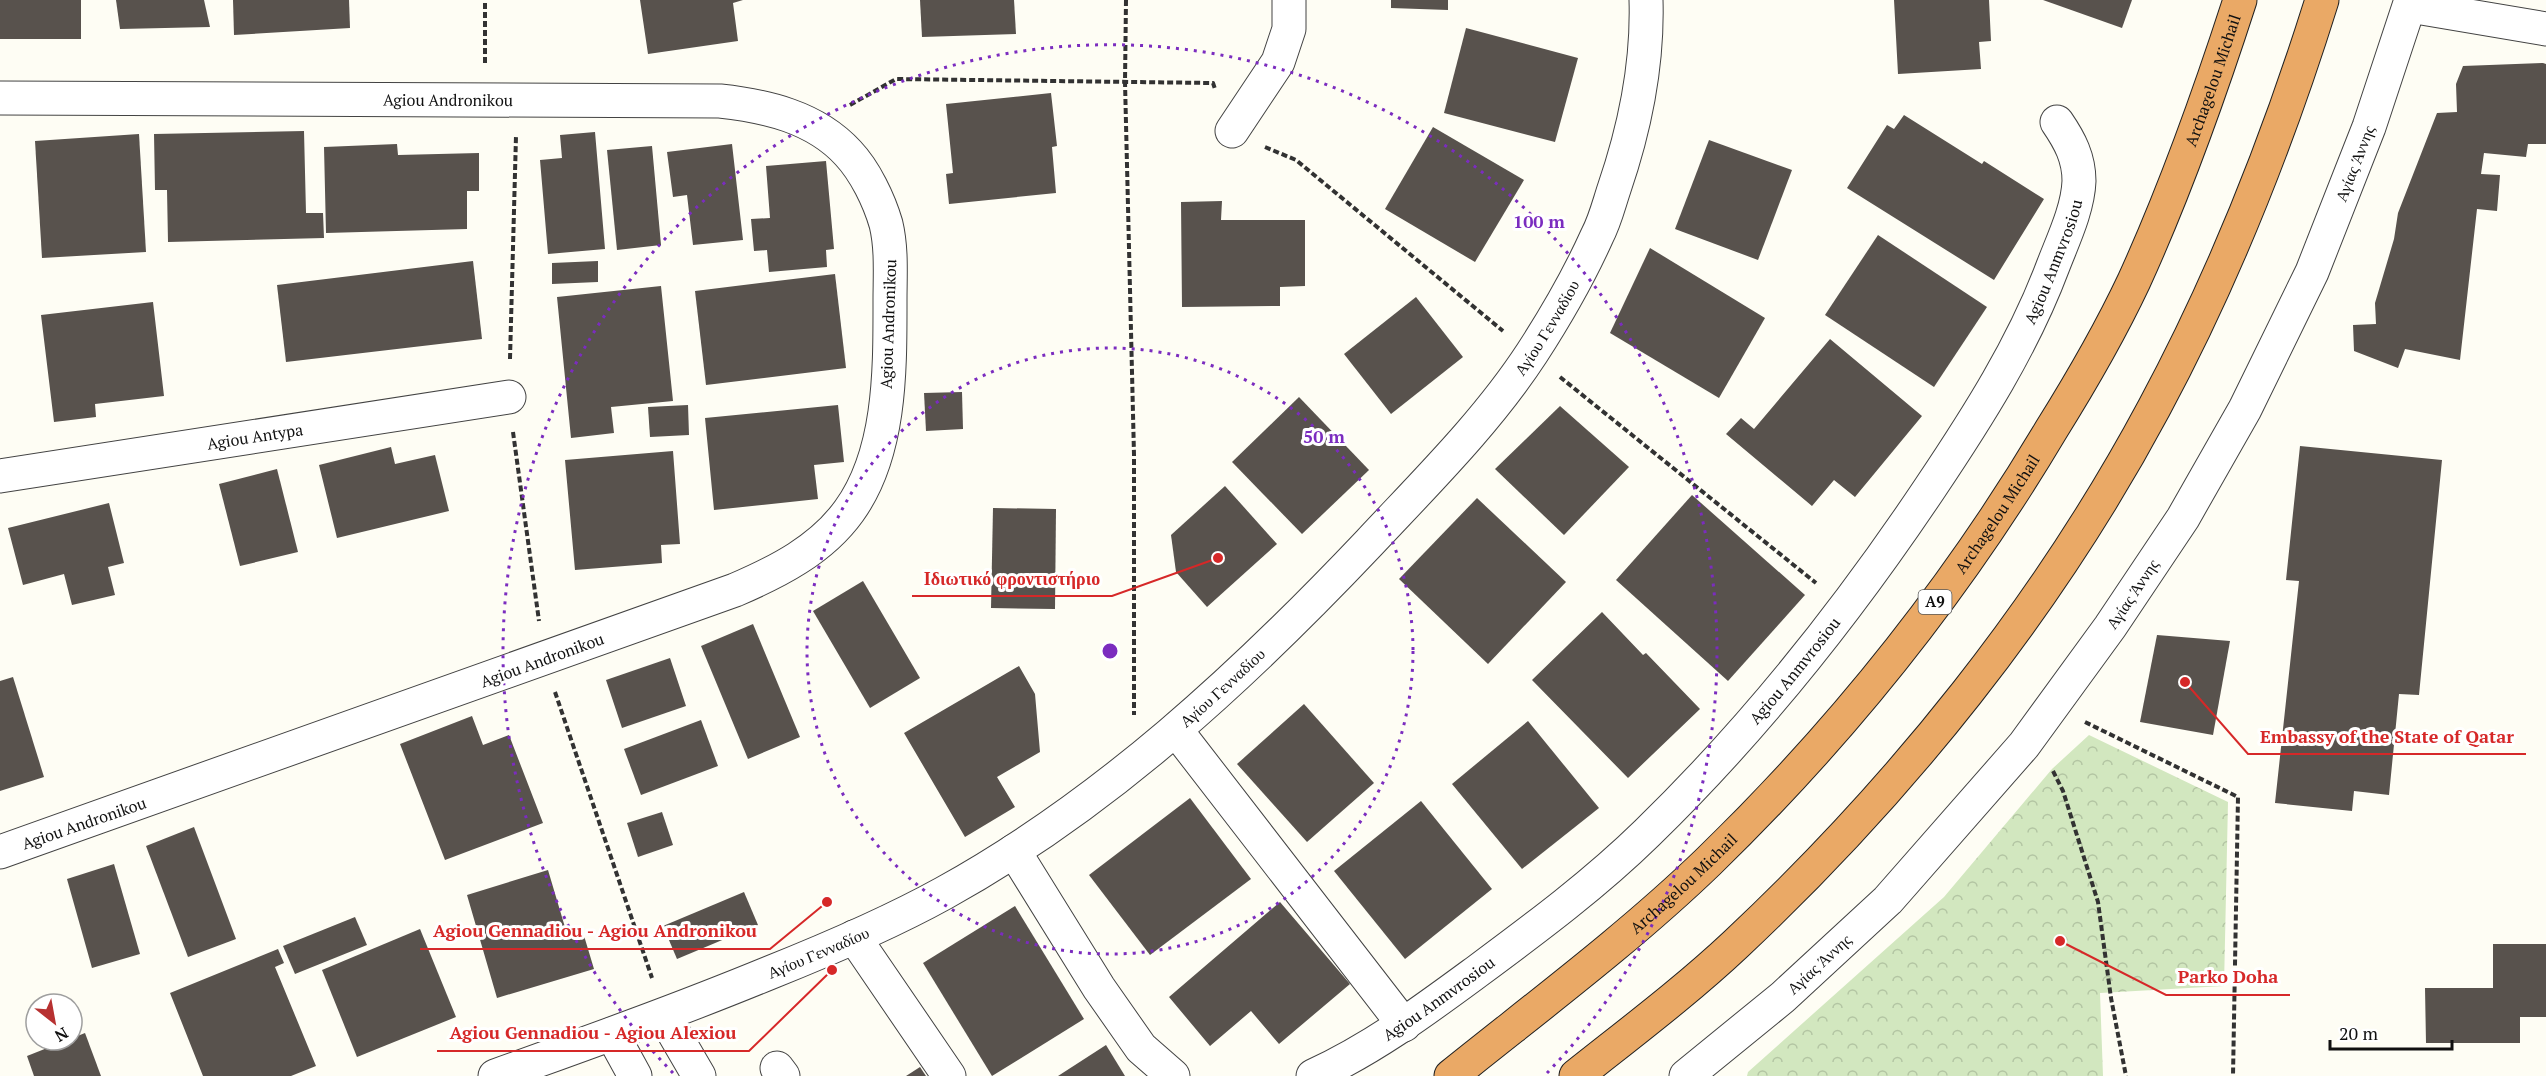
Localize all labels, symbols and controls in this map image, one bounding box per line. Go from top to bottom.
street label: Archagelou Michail [2179,11,2246,150]
street label: Agiou Andronikou [383,89,513,111]
street label: Αγίας Άννης [2330,122,2380,205]
street label: Agiou Anmvrosiou [2019,197,2087,328]
text: 100 m [1513,209,1565,233]
street label: Agiou Andronikou [875,259,901,389]
street label: Αγίου Γενναδίου [1509,276,1584,380]
street label: Agiou Antypa [205,418,304,455]
text: 50 m [1303,424,1345,448]
street label: Archagelou Michail [1950,450,2045,578]
street label: Αγίας Άννης [2101,554,2164,633]
callout: Ιδιωτικό φροντιστήριο [912,560,1112,596]
text: Ιδιωτικό φροντιστήριο [924,566,1100,590]
road number: A9 [1918,590,1952,614]
street label: Agiou Anmvrosiou [1744,612,1845,729]
street label: Agiou Andronikou [477,627,607,693]
centre of rings [1100,641,1120,661]
street label: Αγίου Γενναδίου [1175,643,1270,732]
callout: Embassy of the State of Qatar [2248,718,2526,754]
text: Embassy of the State of Qatar [2260,724,2514,748]
street label: Agiou Andronikou [19,791,149,855]
street label: Archagelou Michail [1625,828,1742,938]
callout: Agiou Gennadiou - Agiou Andronikou [420,913,770,949]
text: Agiou Gennadiou - Agiou Andronikou [433,918,757,942]
street label: Αγίου Γενναδίου [764,921,873,984]
street label: Αγίας Άννης [1782,928,1856,999]
street label: Agiou Anmvrosiou [1379,951,1499,1046]
callout: Parko Doha [2166,959,2290,995]
text: Parko Doha [2178,964,2278,988]
north arrow [24,992,84,1052]
scale bar [2330,1013,2452,1051]
callout: Agiou Gennadiou - Agiou Alexiou [437,1015,749,1051]
text: Agiou Gennadiou - Agiou Alexiou [450,1020,736,1044]
text: 20 m [2339,1021,2379,1045]
text: N [51,1022,73,1047]

